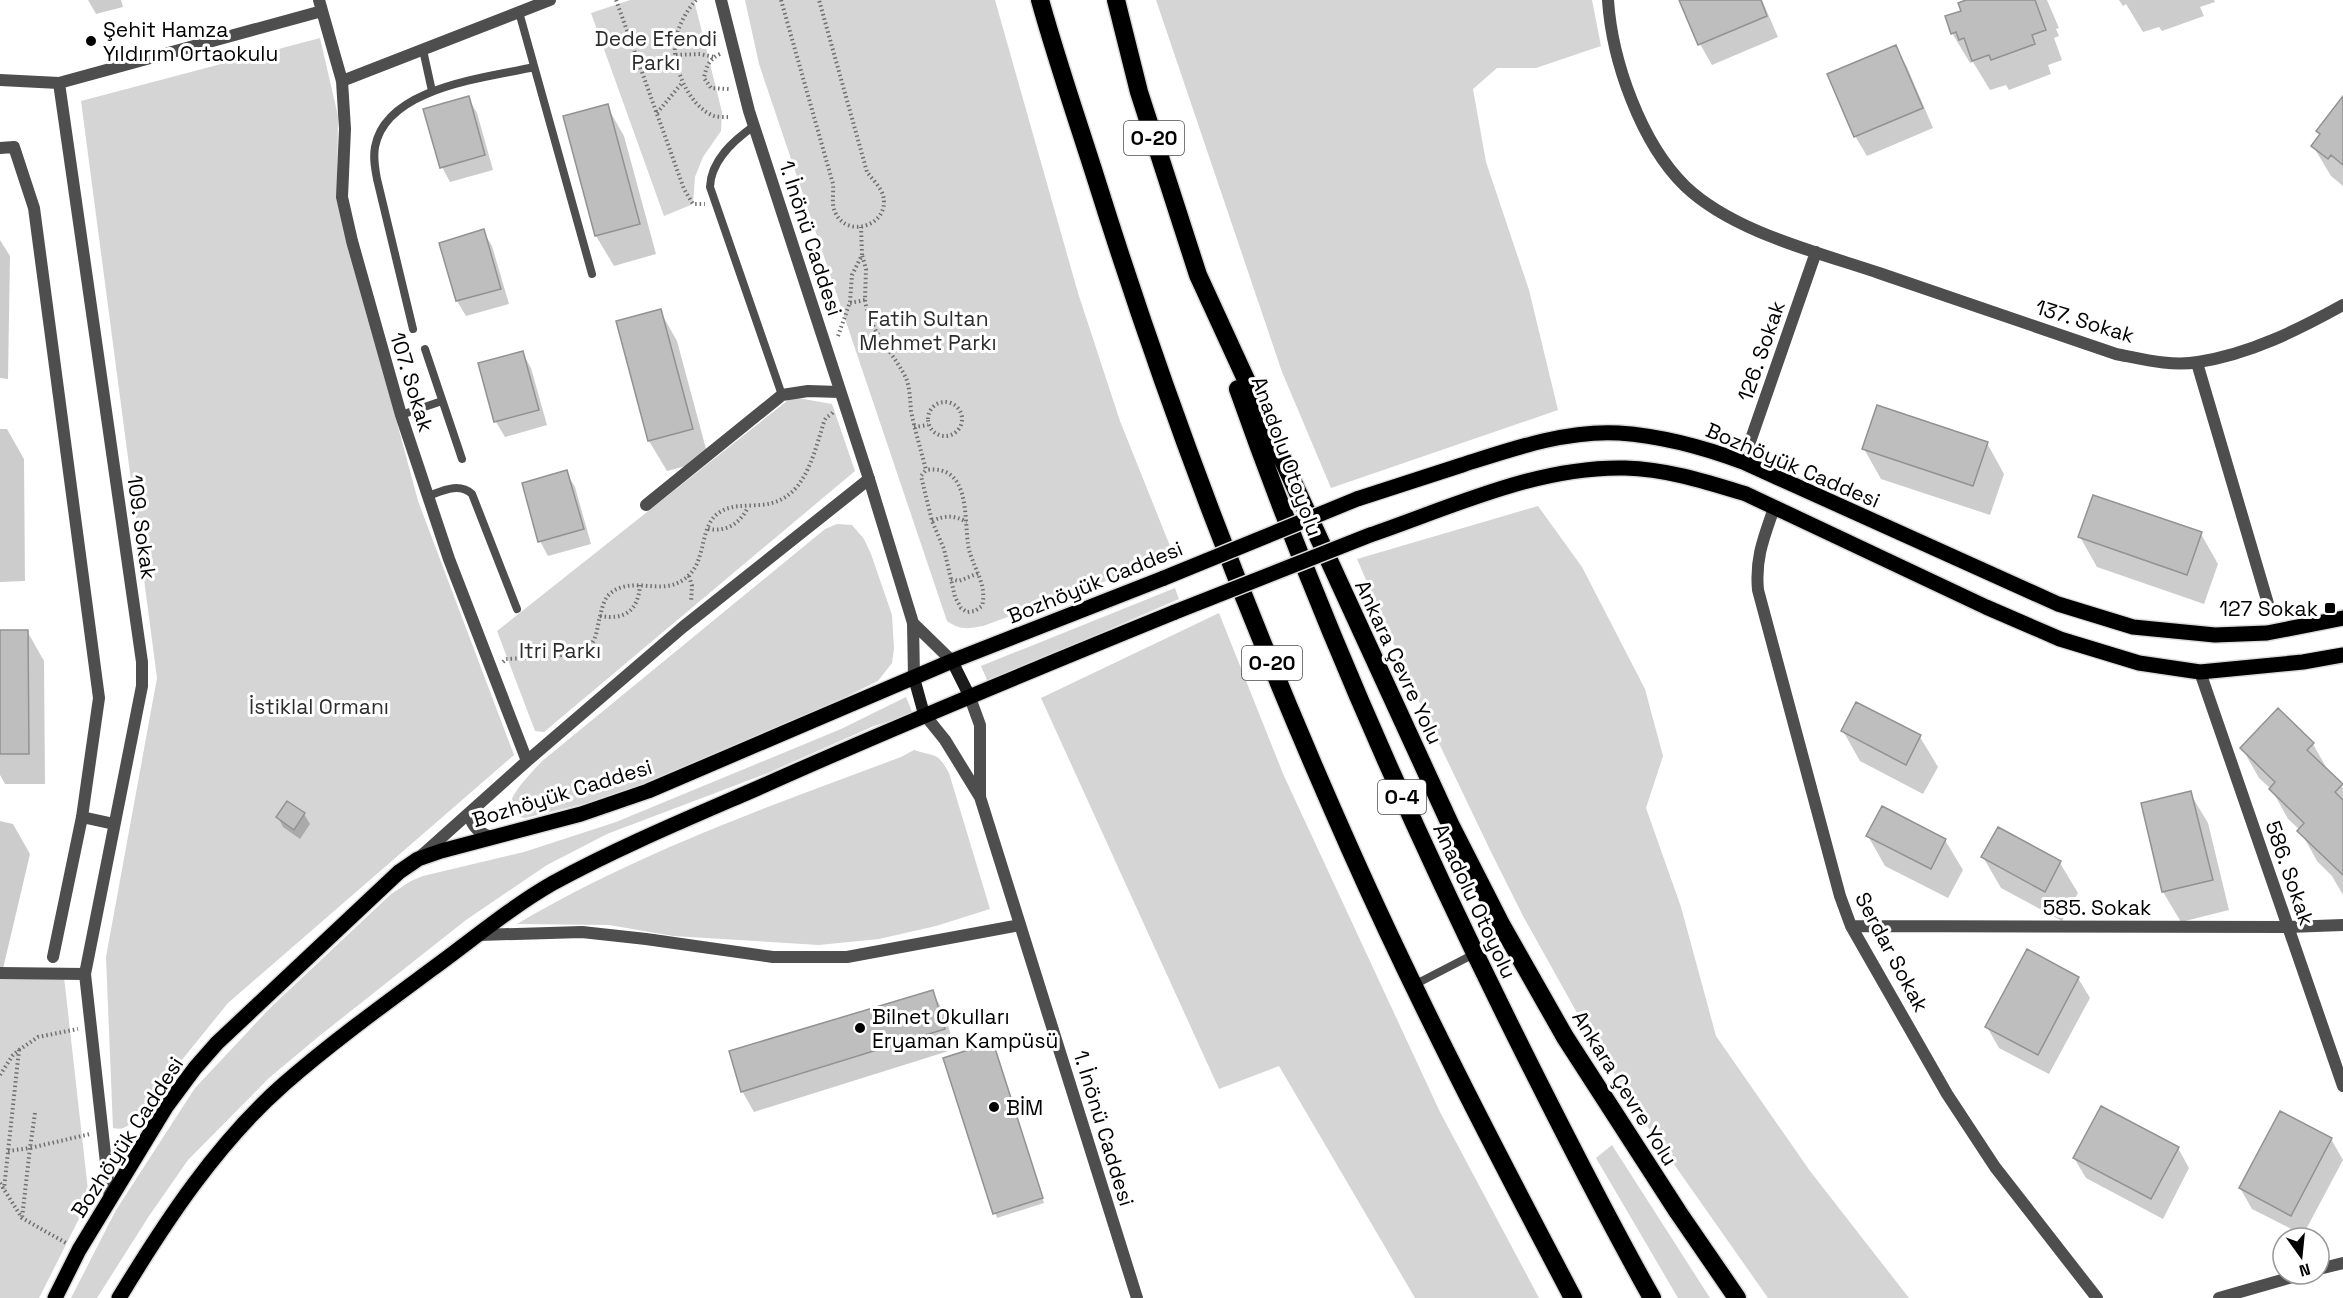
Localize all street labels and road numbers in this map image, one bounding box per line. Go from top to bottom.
road number: O-20 [1124,121,1184,155]
street label: 1. İnönü Caddesi [773,157,849,319]
street label: 137. Sokak [2032,293,2138,349]
street label: 126. Sokak [1731,297,1791,405]
street label: 107. Sokak [384,329,440,435]
street label: Anadolu Otoyolu [1246,372,1328,540]
street label: Bozhöyük Caddesi [1702,416,1884,514]
street label: 109. Sokak [121,473,163,581]
street label: Bozhöyük Caddesi [1003,535,1187,629]
street label: Ankara Çevre Yolu [1349,576,1449,748]
road number: O-20 [1242,646,1302,680]
street label: Bozhöyük Caddesi [469,753,655,833]
road number: O-4 [1378,780,1426,814]
street label: 586. Sokak [2260,817,2320,929]
street label: Anadolu Otoyolu [1427,819,1523,983]
street label: Serdar Sokak [1849,887,1935,1017]
street label: 585. Sokak [2043,894,2151,921]
street label: Ankara Çevre Yolu [1566,1005,1684,1171]
street label: 1. İnönü Caddesi [1067,1047,1141,1209]
street label: Bozhöyük Caddesi [65,1051,189,1223]

